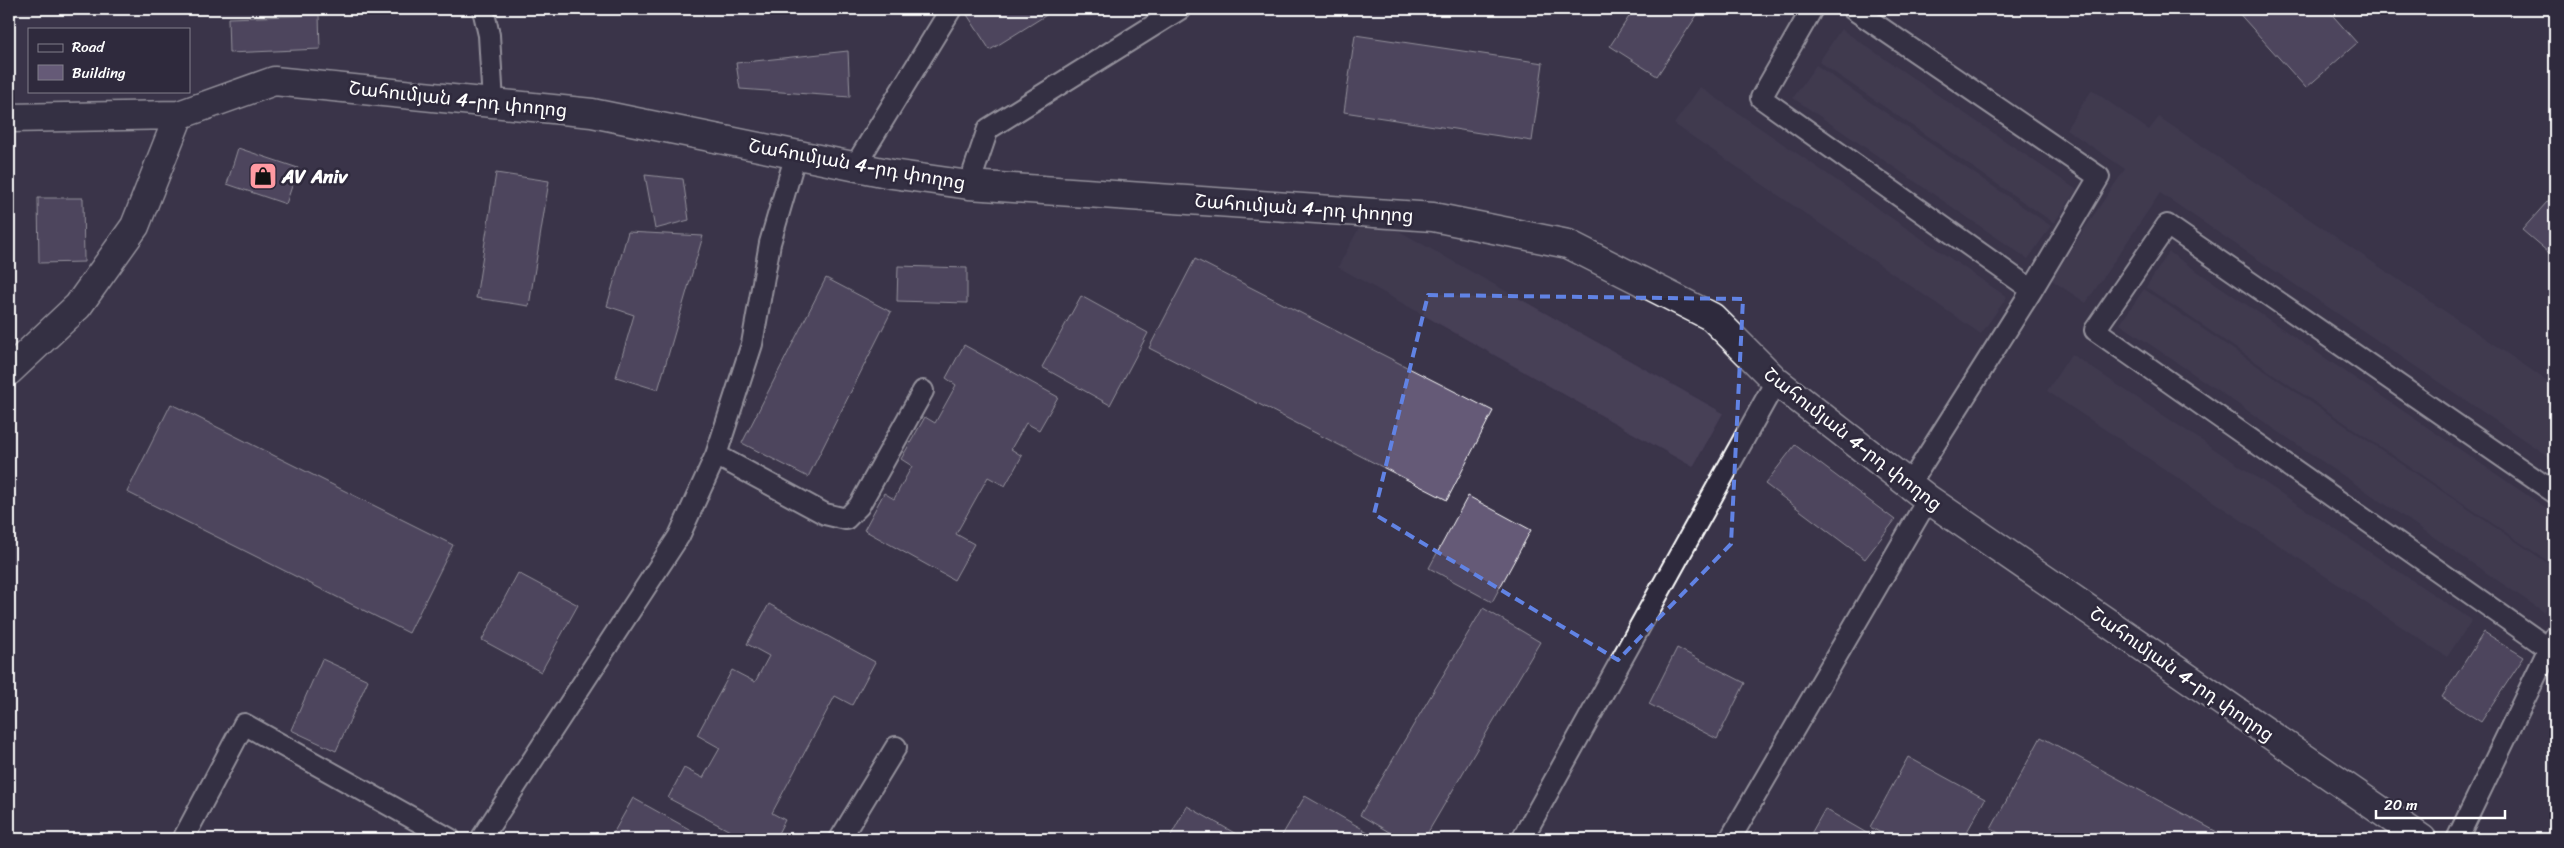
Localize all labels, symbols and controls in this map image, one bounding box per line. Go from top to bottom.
legend [28,28,190,92]
text: Road [72,34,105,60]
text: Building [72,60,126,86]
street label: Շահումյան 4-րդ փողոց [347,71,569,127]
street label: Շահումյան 4-րդ փողոց [746,129,968,199]
place label: AV Aniv [281,160,349,193]
shop icon: AV Aniv [248,161,278,191]
street label: Շահումյան 4-րդ փողոց [1193,184,1415,232]
street label: Շահումյան 4-րդ փողոց [1756,358,1950,520]
street label: Շահումյան 4-րդ փողոց [2082,597,2282,751]
scale bar [2376,788,2505,820]
text: 20 m [2384,792,2418,818]

